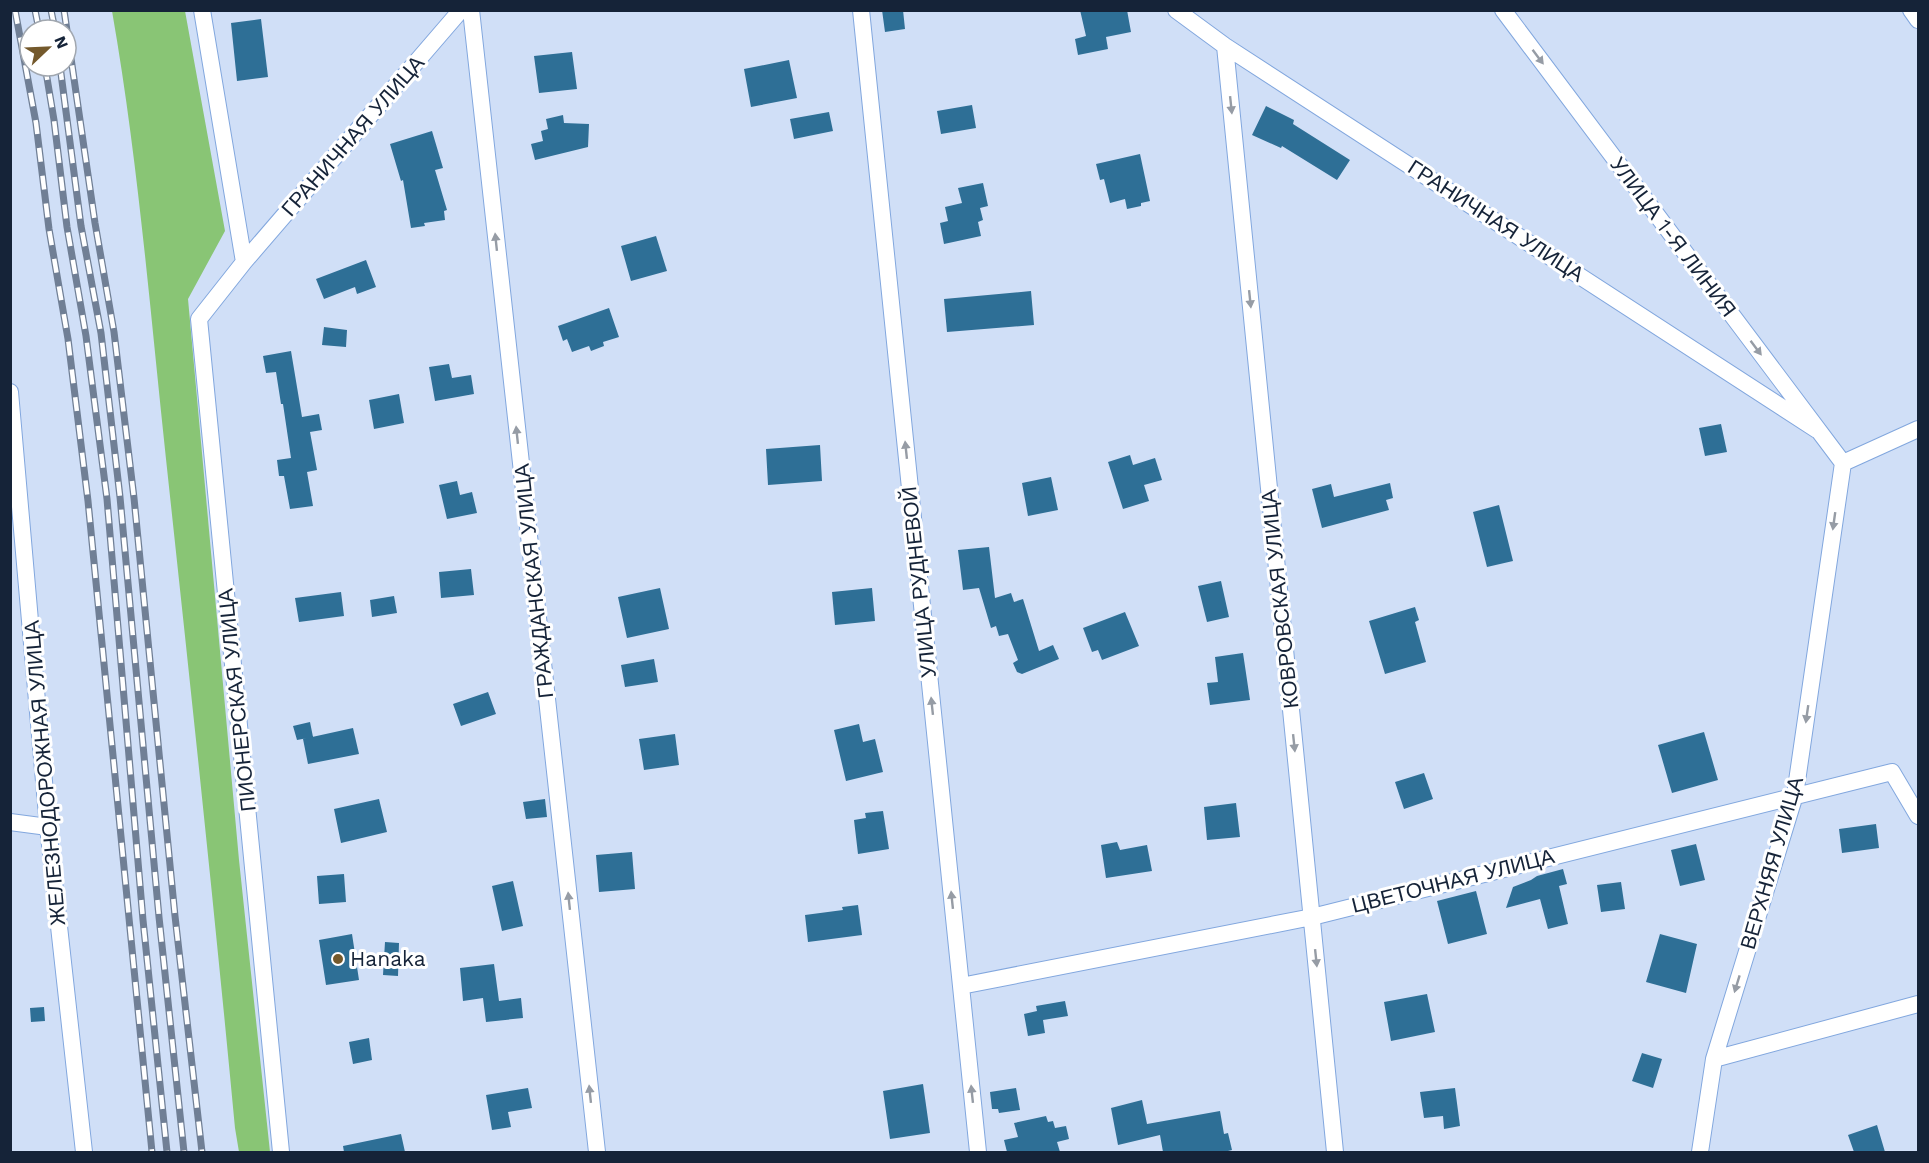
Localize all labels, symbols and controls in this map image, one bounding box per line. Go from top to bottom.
north arrow [18,18,78,78]
text: N [50,33,72,52]
street label: ГРАНИЧНАЯ УЛИЦА [276,50,429,221]
one-way arrow [1531,50,1543,65]
one-way arrow [1226,95,1236,114]
street label: УЛИЦА 1-Я ЛИНИЯ [1605,152,1742,321]
street label: ГРАНИЧНАЯ УЛИЦА [1404,154,1589,287]
one-way arrow [491,232,501,251]
one-way arrow [1245,289,1255,308]
one-way arrow [1749,340,1761,355]
one-way arrow [513,426,522,445]
one-way arrow [901,440,911,459]
street label: ГРАЖДАНСКАЯ УЛИЦА [509,463,558,699]
street label: УЛИЦА РУДНЕВОЙ [896,485,941,679]
street label: КОВРОВСКАЯ УЛИЦА [1256,488,1303,710]
one-way arrow [1830,512,1839,531]
street label: ПИОНЕРСКАЯ УЛИЦА [212,587,261,813]
street label: ЖЕЛЕЗНОДОРОЖНАЯ УЛИЦА [19,619,70,927]
one-way arrow [927,697,937,716]
one-way arrow [1802,705,1811,724]
one-way arrow [1289,734,1299,753]
street label: ВЕРХНЯЯ УЛИЦА [1735,773,1808,952]
street label: ЦВЕТОЧНАЯ УЛИЦА [1349,843,1557,918]
one-way arrow [564,891,574,910]
one-way arrow [947,891,957,910]
place label: Hanaka [350,946,426,971]
one-way arrow [1311,949,1321,968]
marker: Hanaka [331,952,345,966]
one-way arrow [1732,975,1741,993]
one-way arrow [585,1085,595,1104]
one-way arrow [967,1085,977,1104]

